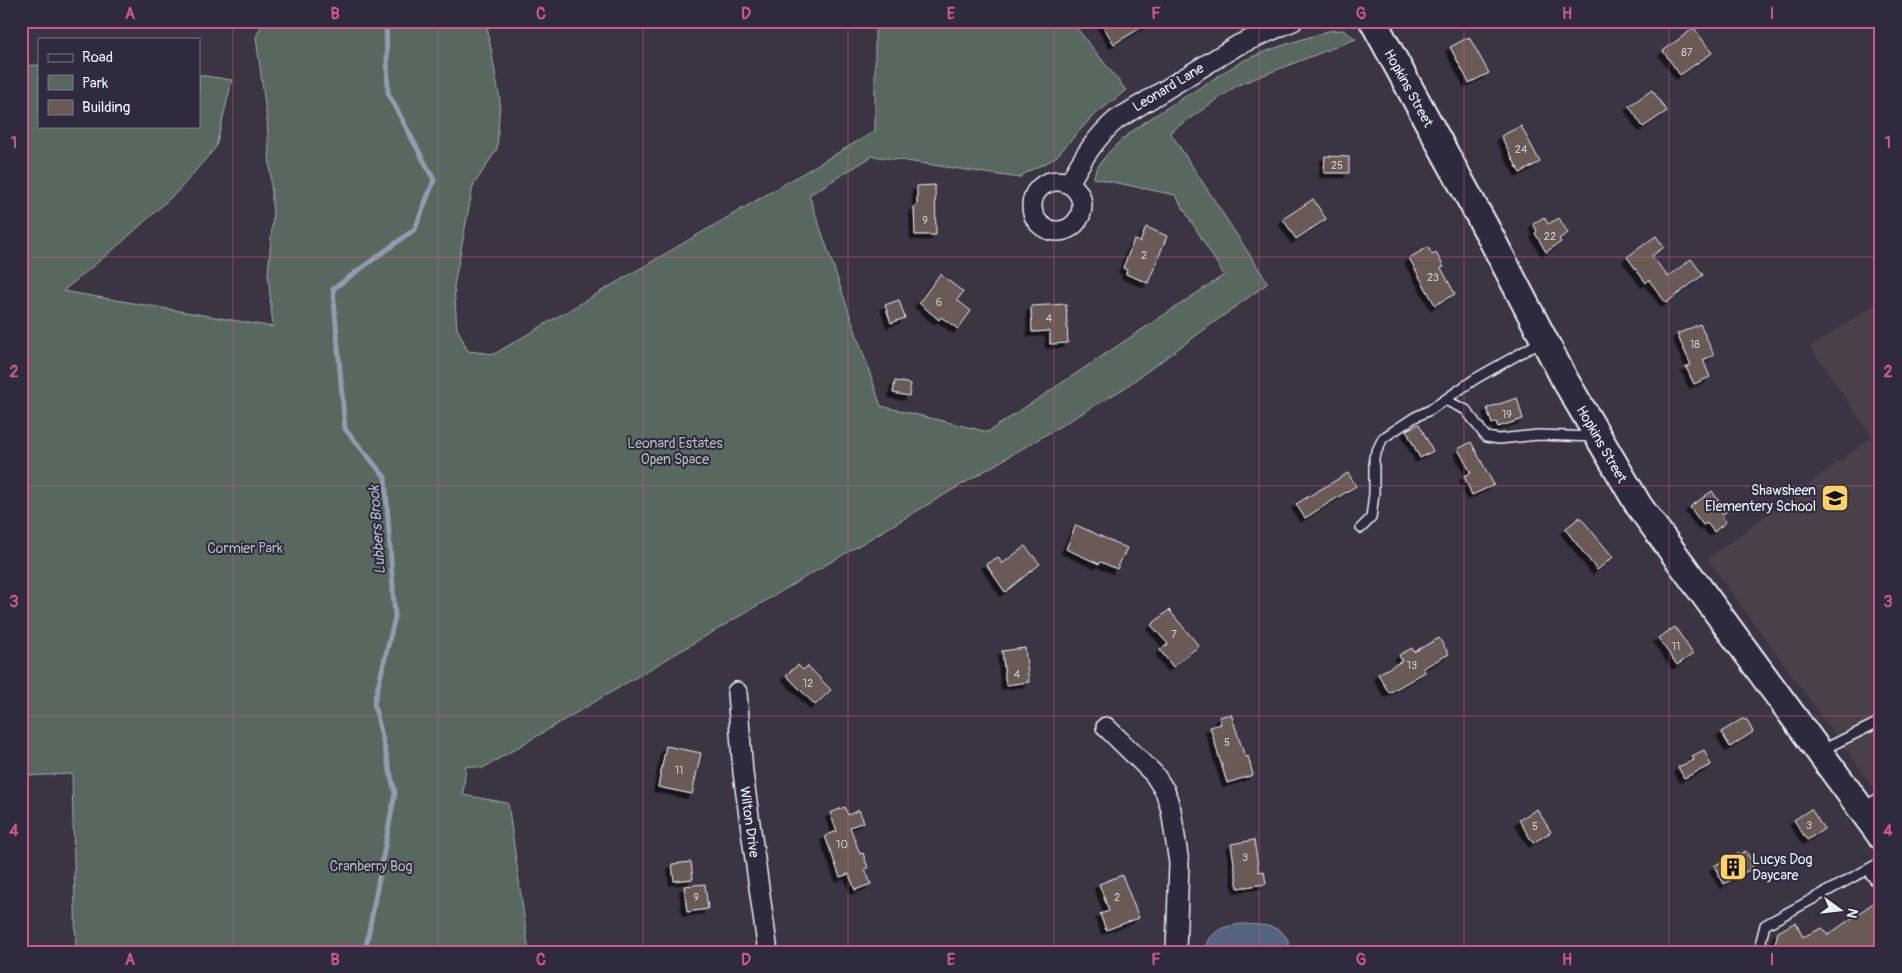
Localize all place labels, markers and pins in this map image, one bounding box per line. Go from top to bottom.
place label: Shawsheen Elementery School [1705,482,1816,515]
school or university icon: Shawsheen Elementery School [1820,483,1850,513]
place label: Lucys Dog Daycare [1752,851,1813,884]
building icon: Lucys Dog Daycare [1718,852,1748,882]

